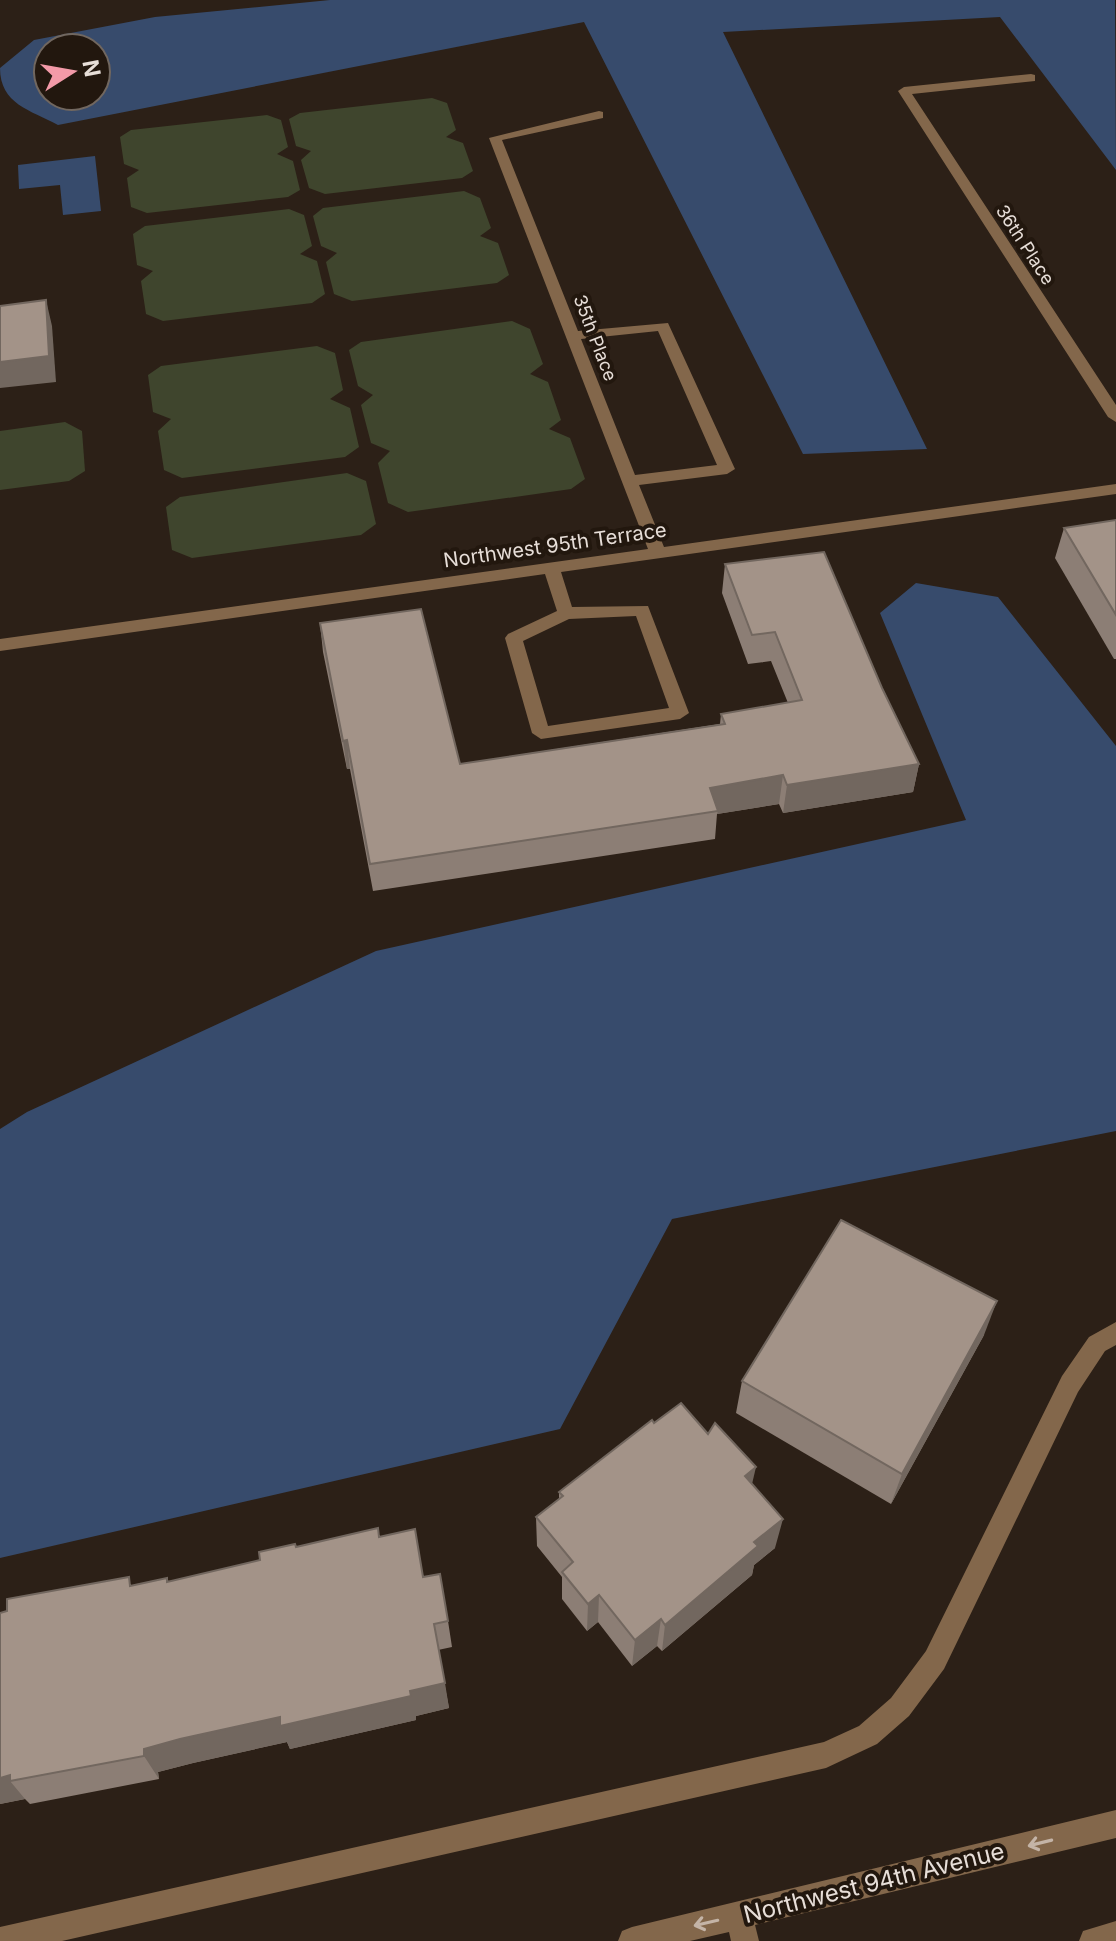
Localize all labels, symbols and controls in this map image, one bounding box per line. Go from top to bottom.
north arrow [32,32,112,112]
text: N [77,57,106,79]
street label: 36th Place [992,201,1059,288]
street label: 35th Place [569,292,621,384]
street label: Northwest 95th Terrace [442,517,668,573]
street label: Northwest 94th Avenue [740,1836,1007,1929]
one-way arrow [1028,1836,1054,1851]
one-way arrow [693,1917,719,1932]

